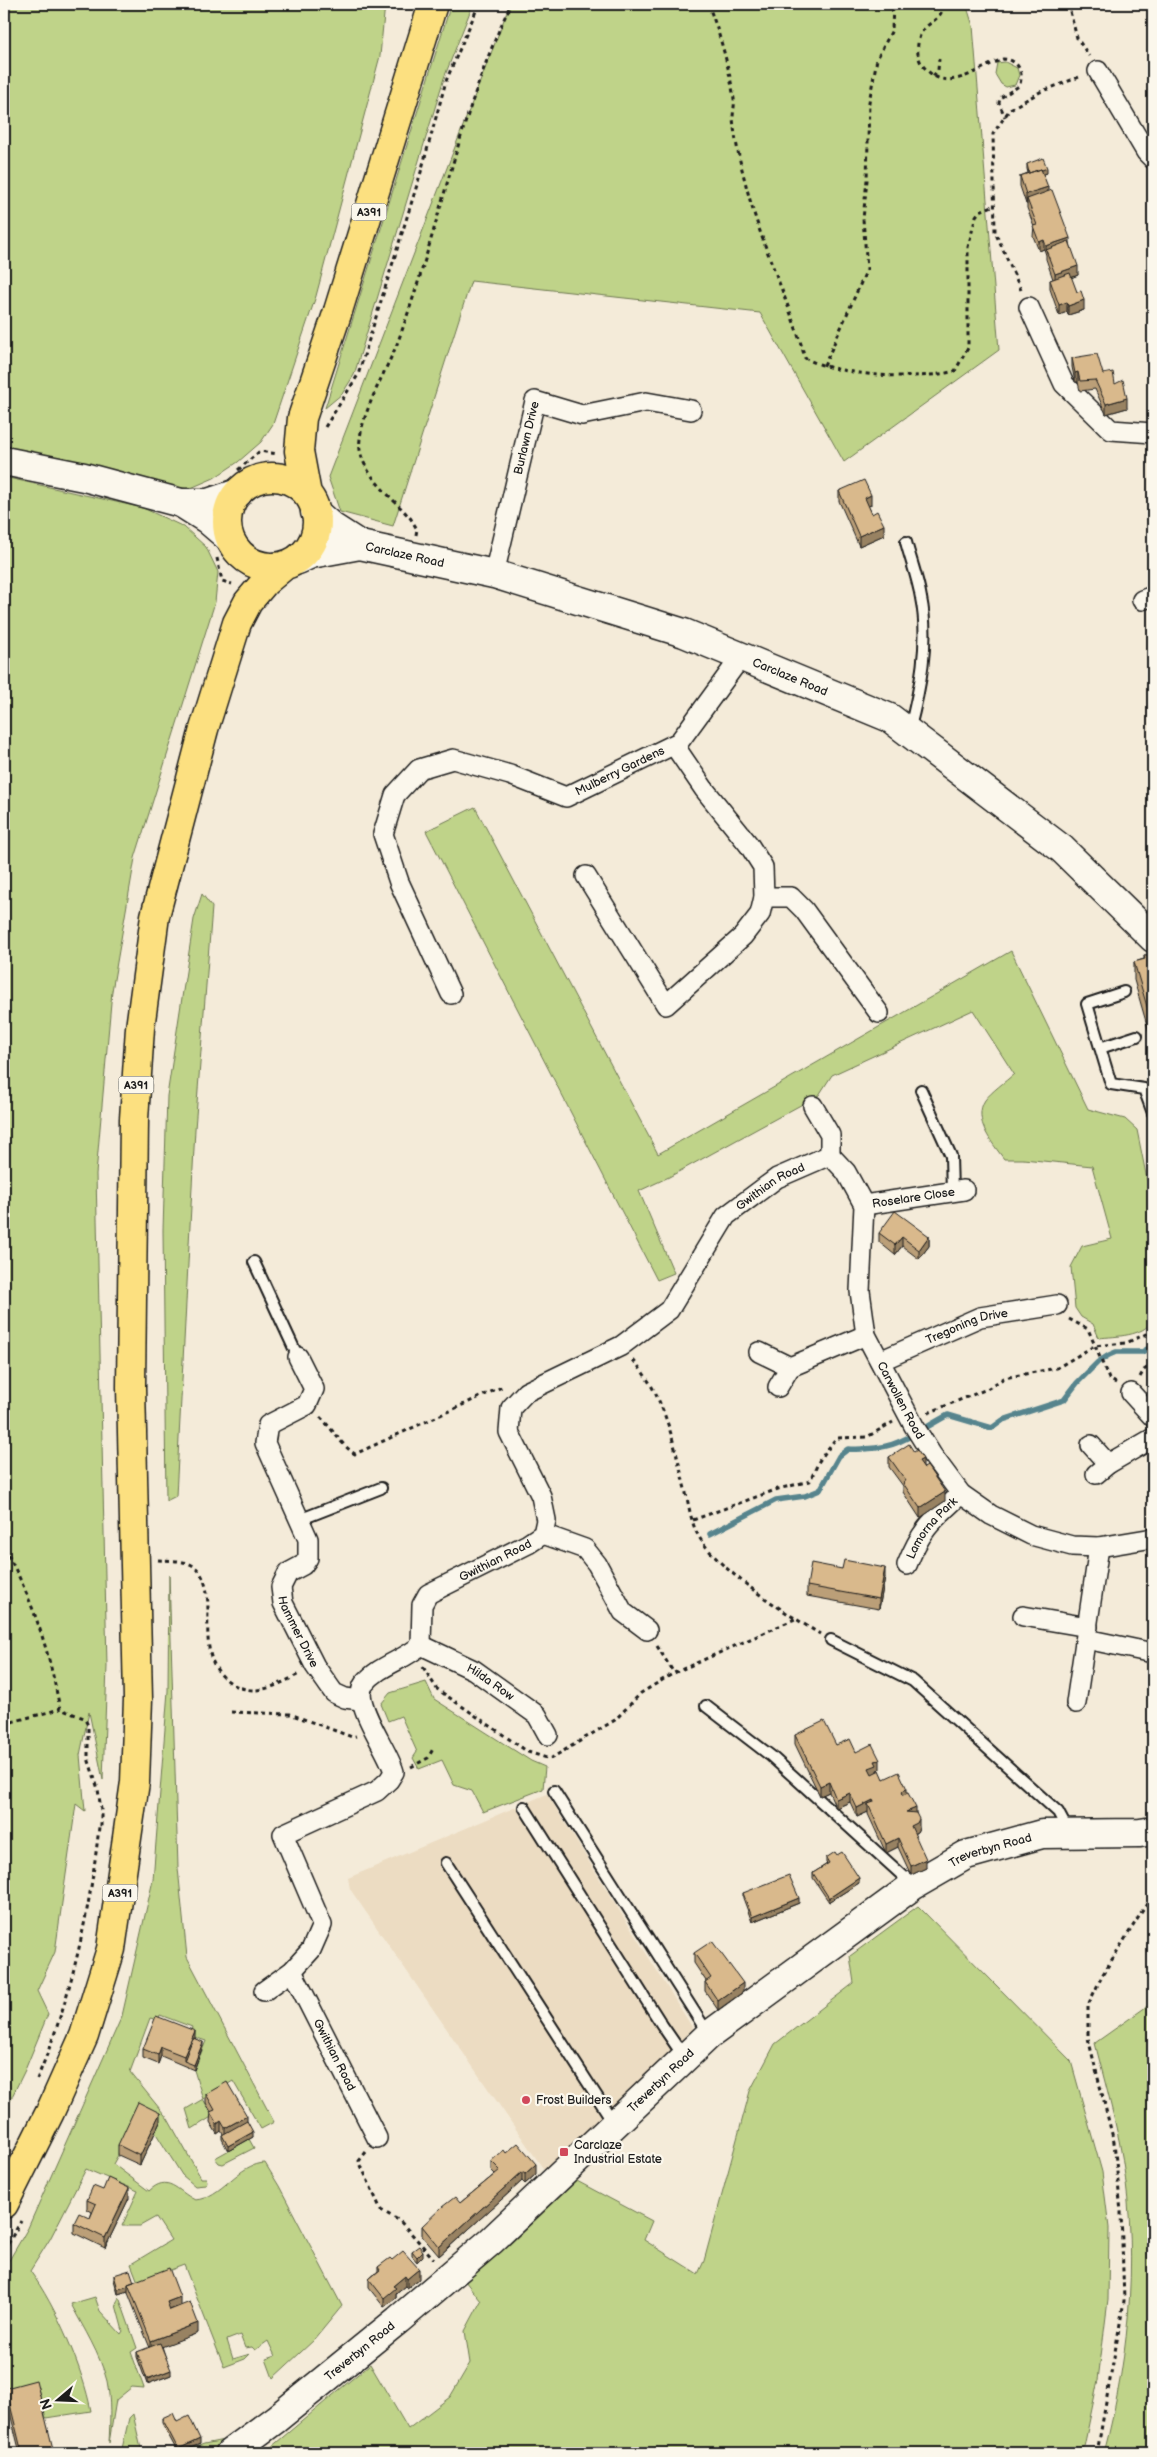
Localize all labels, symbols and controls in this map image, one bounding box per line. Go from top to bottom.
road number: A391 [352,203,386,220]
street label: Burlawn Drive [510,400,542,476]
street label: Carclaze Road [364,539,446,571]
street label: Carclaze Road [750,655,830,699]
street label: Mulberry Gardens [573,743,667,799]
road number: A391 [118,1076,154,1094]
street label: Gwithian Road [733,1159,807,1214]
street label: Roselare Close [871,1184,956,1211]
street label: Tregoning Drive [923,1305,1009,1347]
street label: Carwollen Road [874,1359,928,1442]
street label: Lamorna Park [903,1494,960,1561]
street label: Gwithian Road [457,1536,534,1585]
street label: Hammer Drive [275,1595,322,1670]
street label: Hilda Row [465,1660,517,1704]
street label: Treverbyn Road [946,1830,1033,1871]
road number: A391 [102,1885,138,1902]
street label: Gwithian Road [310,2016,359,2093]
street label: Treverbyn Road [624,2045,697,2116]
place label: Frost Builders [536,2093,612,2108]
marker: Frost Builders [520,2094,532,2106]
place label: Carclaze Industrial Estate [574,2138,662,2167]
marker: Carclaze Industrial Estate [558,2146,570,2158]
street label: Treverbyn Road [322,2318,398,2384]
north arrow [32,2374,82,2424]
text: N [36,2396,56,2412]

